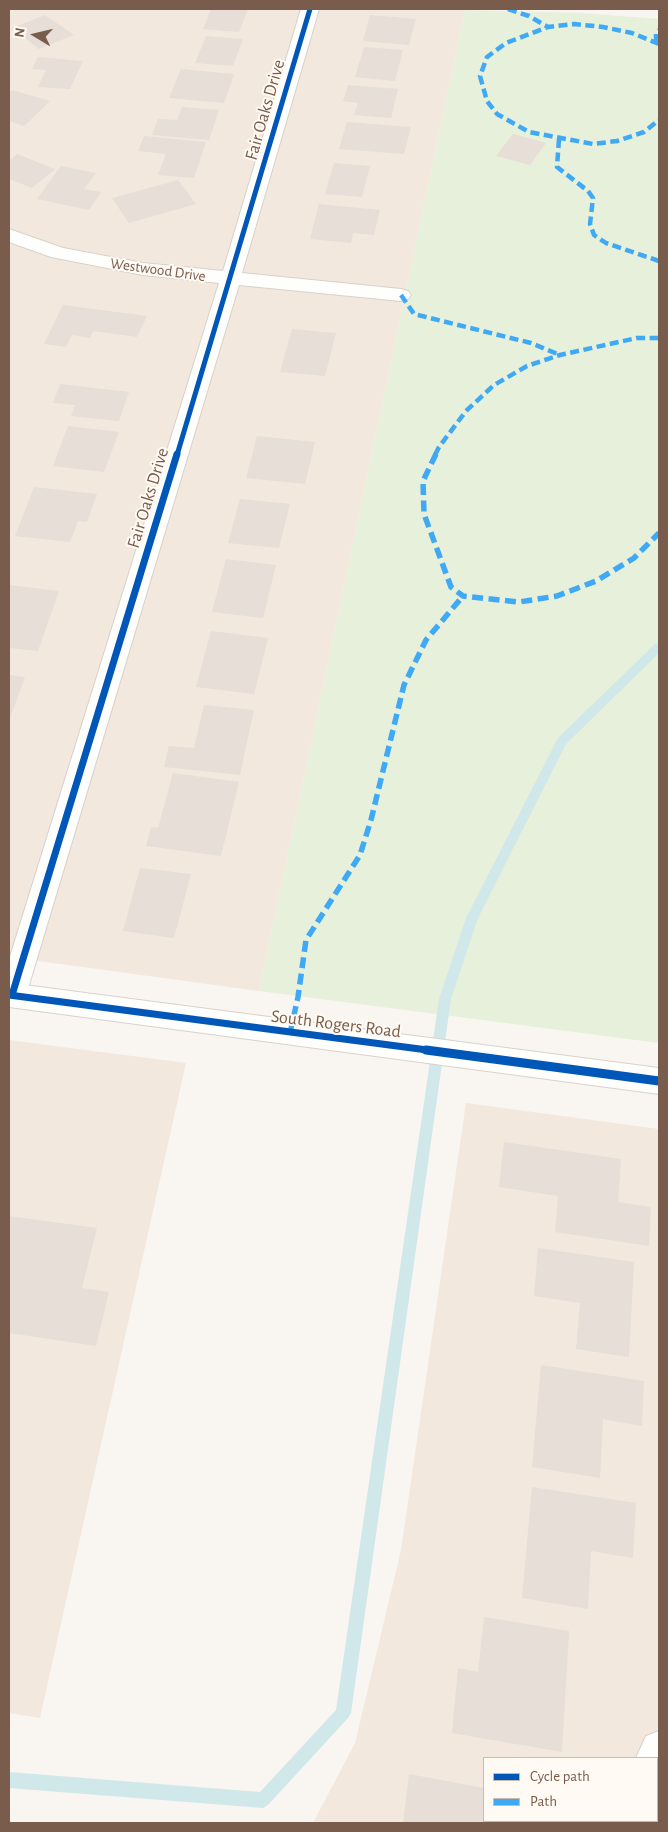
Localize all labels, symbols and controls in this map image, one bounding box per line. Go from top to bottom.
north arrow [10,10,60,60]
text: N [13,27,28,39]
street label: Fair Oaks Drive [240,57,290,163]
street label: Westwood Drive [109,254,207,286]
street label: Fair Oaks Drive [123,445,173,551]
street label: South Rogers Road [270,1005,402,1043]
legend [483,1757,658,1822]
text: Cycle path [530,1769,590,1784]
text: Path [530,1794,557,1809]

